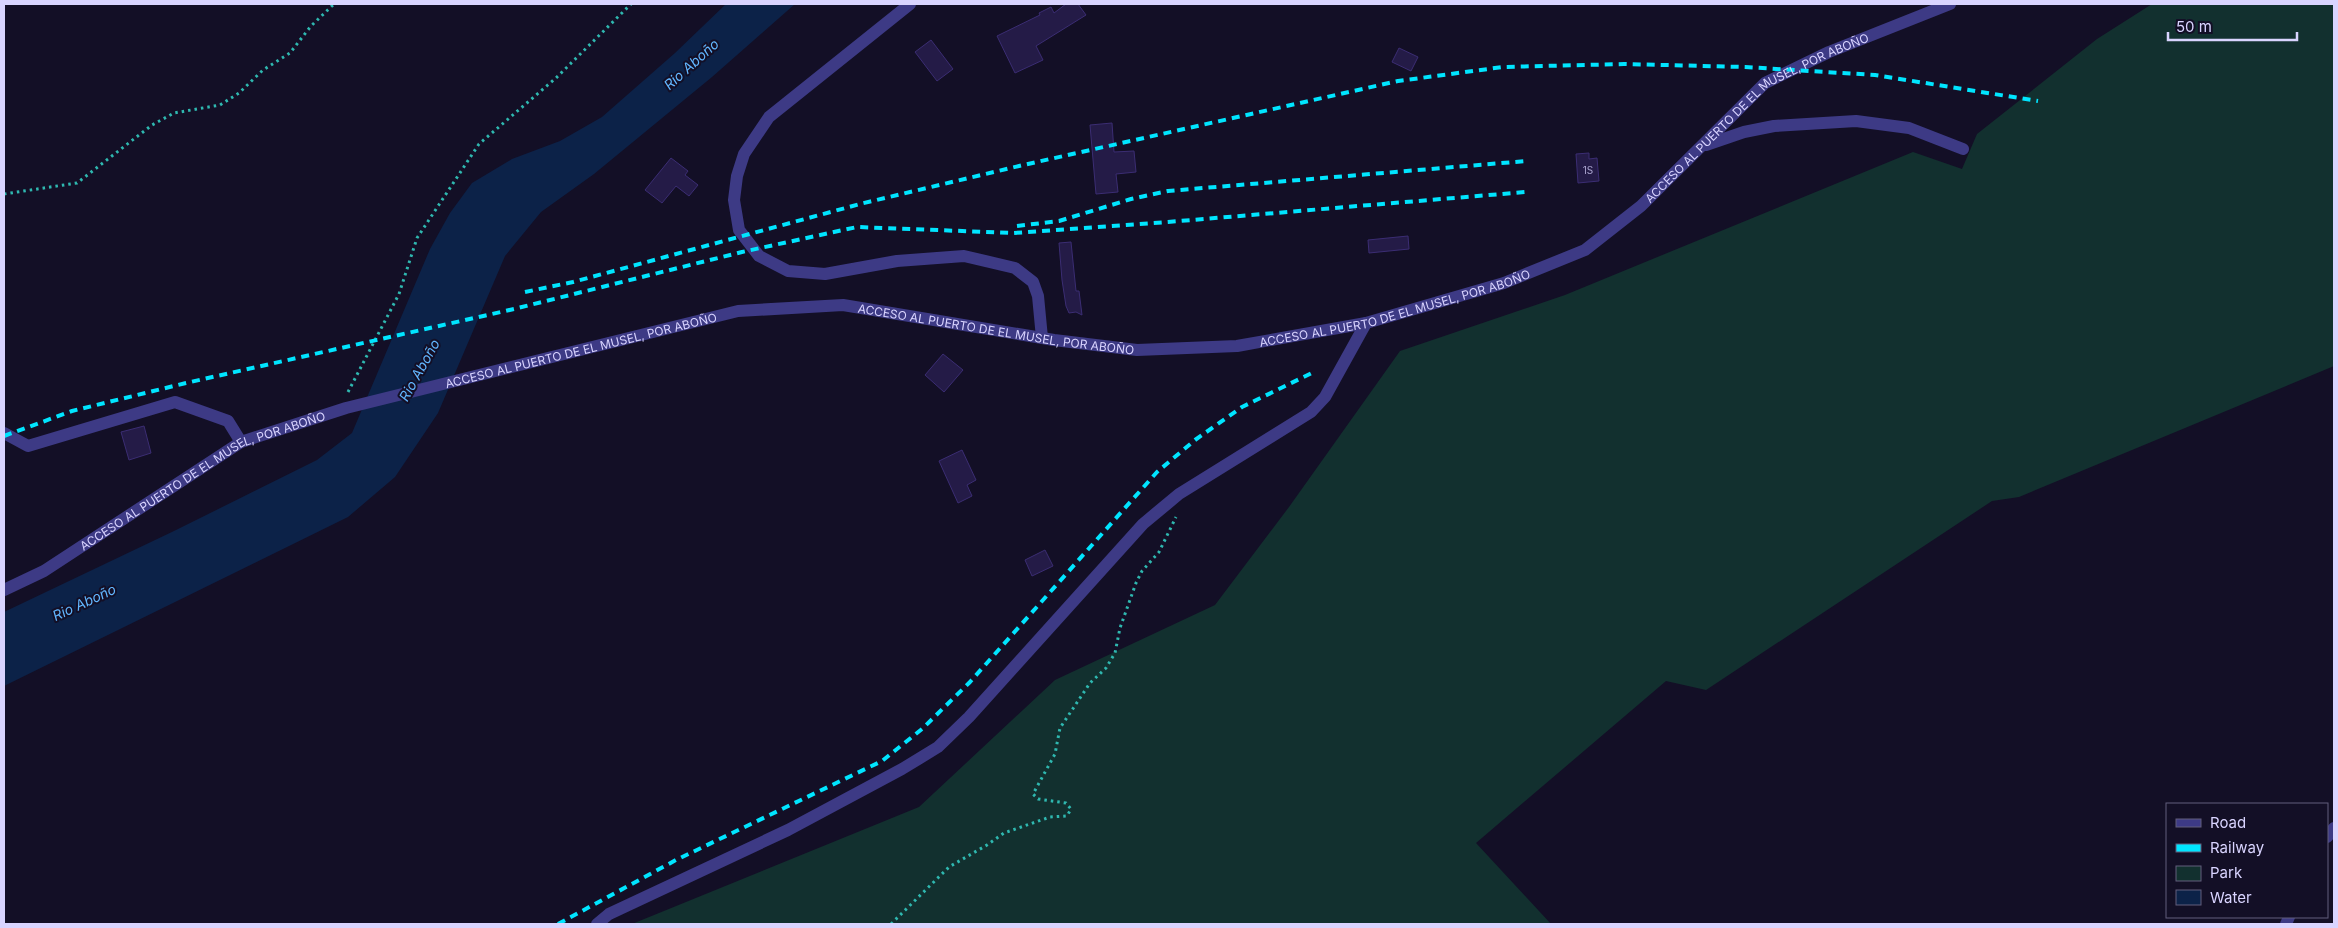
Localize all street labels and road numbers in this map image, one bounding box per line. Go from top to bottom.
street label: ACCESO AL PUERTO DE EL MUSEL, POR ABOÑO [1642,30,1871,206]
street label: ACCESO AL PUERTO DE EL MUSEL, POR ABOÑO [1258,266,1532,349]
street label: ACCESO AL PUERTO DE EL MUSEL, POR ABOÑO [857,300,1135,357]
street label: ACCESO AL PUERTO DE EL MUSEL, POR ABOÑO [443,309,718,391]
street label: ACCESO AL PUERTO DE EL MUSEL, POR ABOÑO [77,408,327,553]

